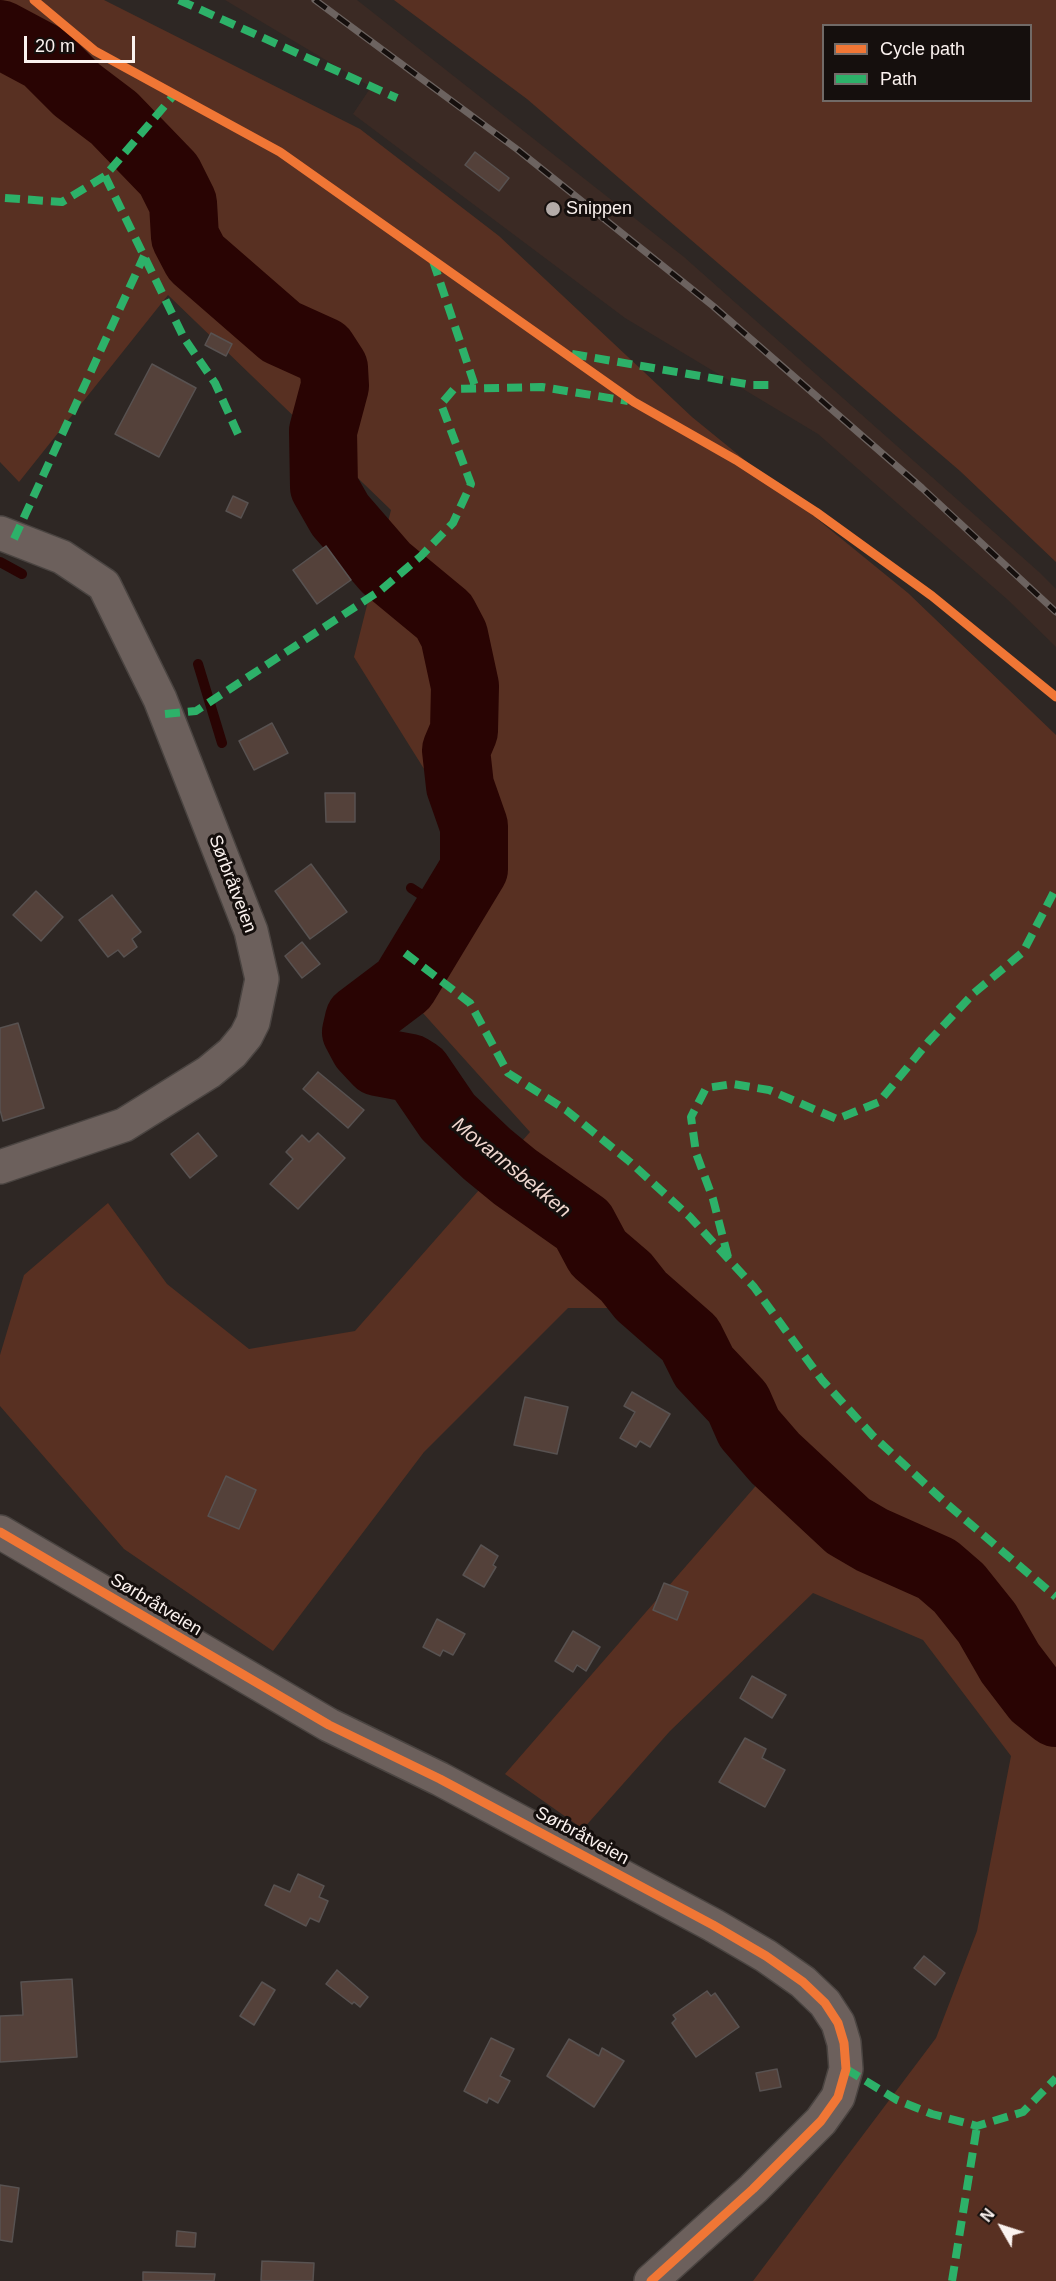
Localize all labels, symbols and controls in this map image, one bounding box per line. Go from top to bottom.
scale bar [27,24,138,62]
legend [822,24,1032,102]
text: 20 m [35,36,75,56]
text: Cycle path [880,39,965,59]
text: Path [880,69,917,89]
place label: Snippen [566,198,632,220]
marker: Snippen [544,200,562,218]
street label: Sørbråtveien [203,832,261,936]
water label: Movannsbekken [447,1113,575,1223]
street label: Sørbråtveien [106,1569,206,1641]
street label: Sørbråtveien [531,1802,633,1870]
north arrow [972,2197,1032,2257]
text: N [977,2206,998,2225]

